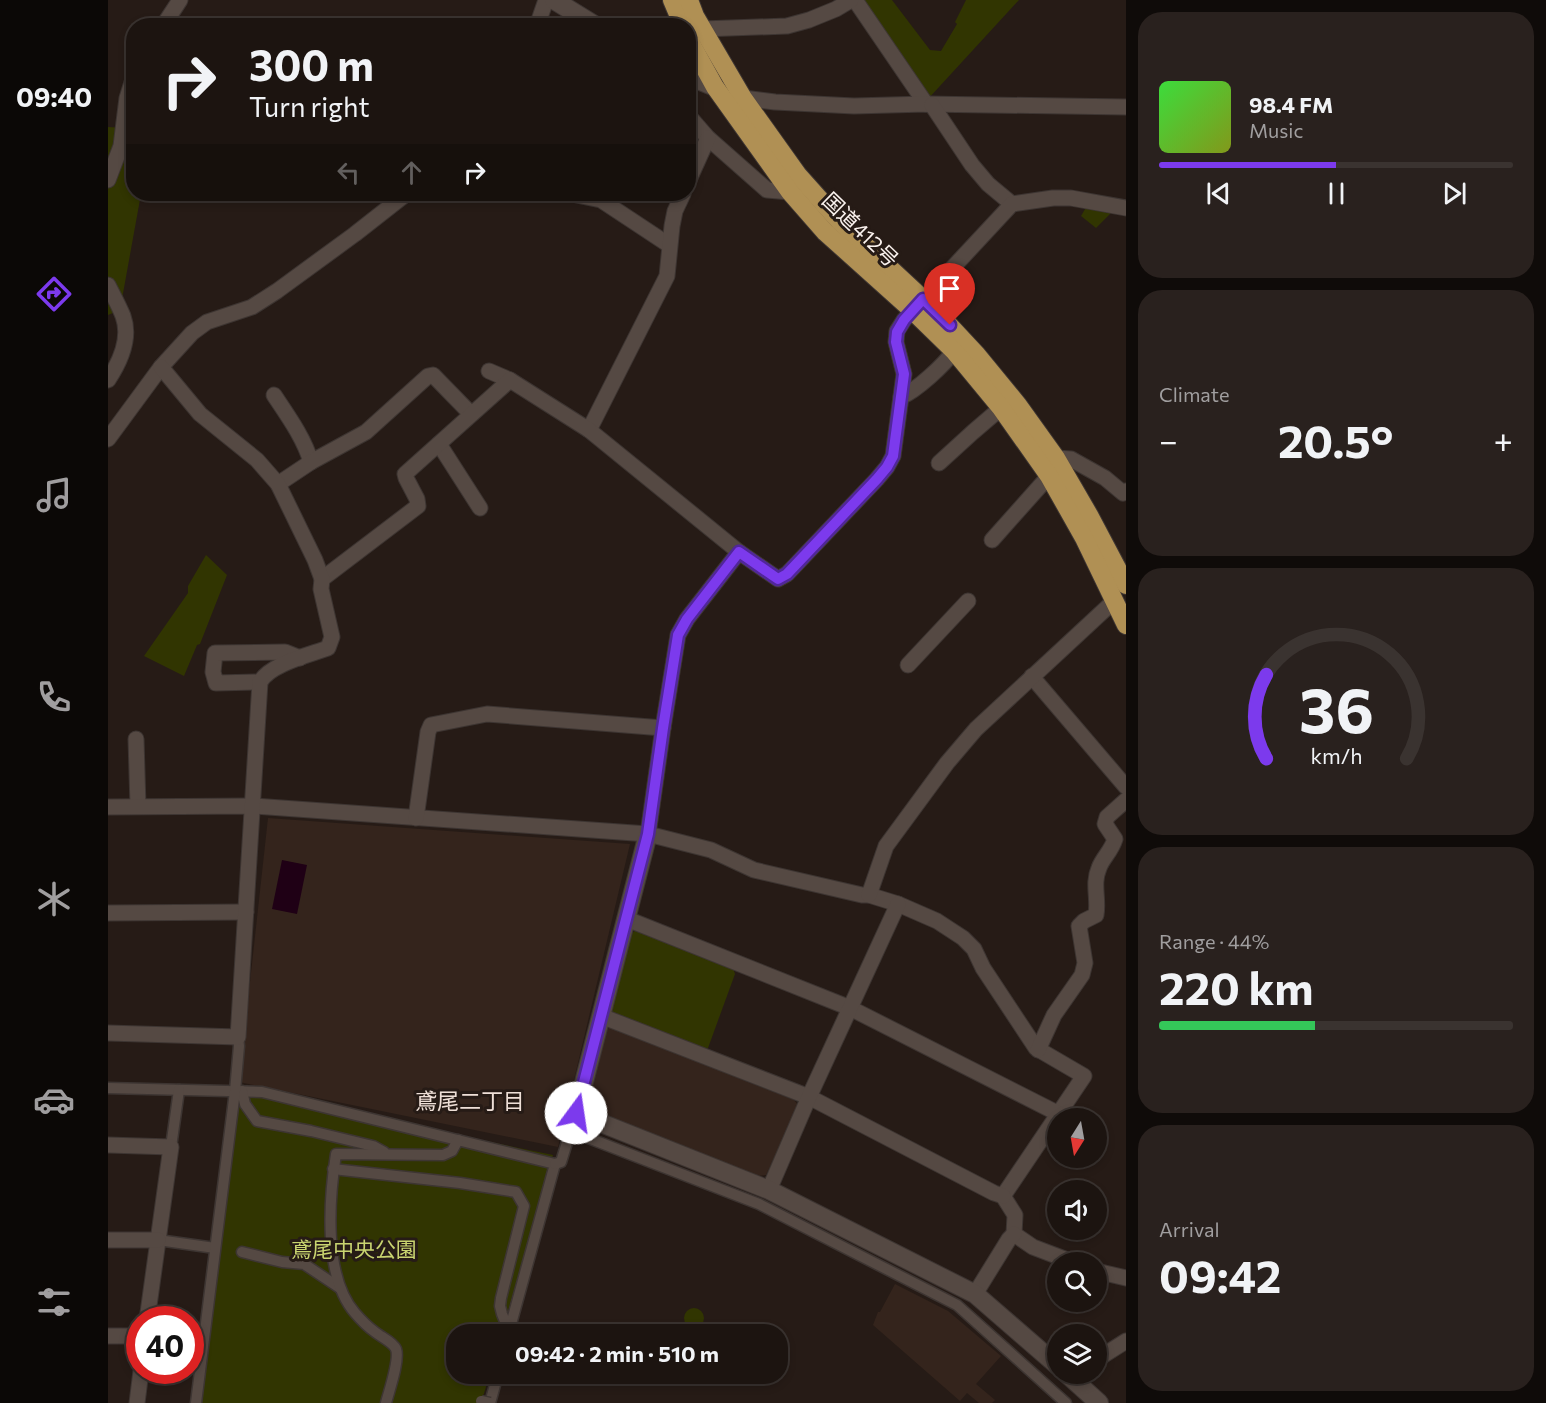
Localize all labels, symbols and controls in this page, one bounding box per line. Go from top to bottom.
text: 300 m [249,38,374,90]
icon: right [150,42,228,120]
text: 09:40 [16,80,92,113]
text: Turn right [249,90,369,123]
text: 98.4 FM [1249,91,1333,118]
text: Music [1249,118,1303,142]
icon: left [332,156,365,189]
icon: ahead [395,156,428,189]
icon: right [458,156,491,189]
icon: previous [1202,177,1235,210]
icon: pause [1320,177,1353,210]
icon: next [1438,177,1471,210]
street label: 国道412号 [818,187,904,271]
pin [924,263,975,325]
icon: arrive [933,272,966,305]
icon: directions [33,273,75,315]
text: Climate [1159,382,1229,406]
text: 20.5° [1278,412,1393,467]
text: − [1159,419,1178,460]
text: + [1494,419,1513,460]
icon: music [33,474,75,516]
text: 36 [1299,670,1373,746]
icon: phone [33,676,75,718]
text: km/h [1310,742,1362,768]
icon: climate [33,878,75,920]
text: Range · 44% [1159,929,1269,953]
text: 220 km [1159,959,1314,1014]
icon: car [33,1079,75,1121]
position arrow [544,1081,608,1145]
district label: 鳶尾二丁目 [415,1087,525,1114]
north arrow [1047,1108,1107,1168]
map controls [1047,1108,1107,1384]
button: sound [1047,1180,1107,1240]
text: Arrival [1159,1217,1220,1241]
park label: 鳶尾中央公園 [291,1236,417,1261]
text: 09:42 [1159,1247,1281,1302]
button: search [1047,1252,1107,1312]
icon: filters [33,1281,75,1323]
speed limit sign: 40 [126,1306,204,1384]
button: layers [1047,1324,1107,1384]
text: 09:42 · 2 min · 510 m [515,1340,719,1367]

